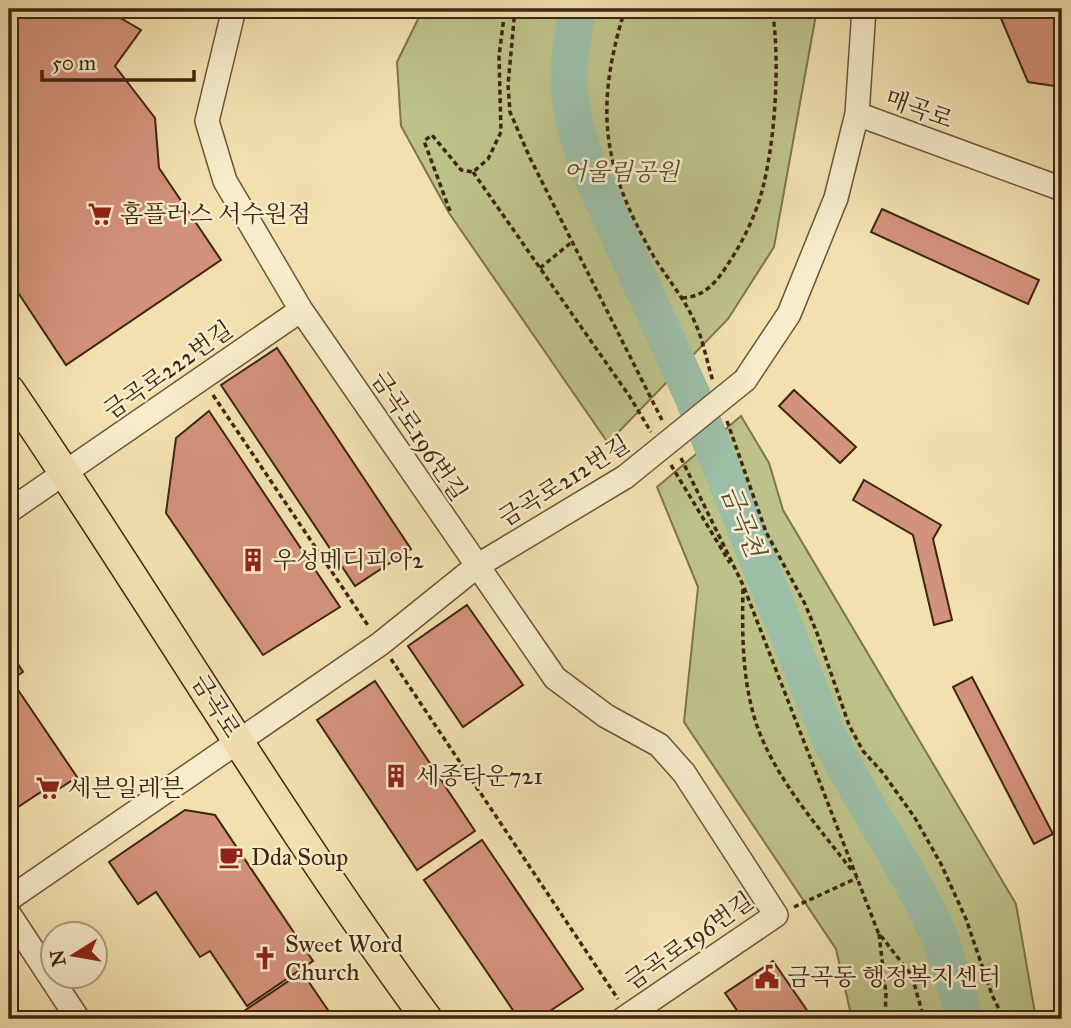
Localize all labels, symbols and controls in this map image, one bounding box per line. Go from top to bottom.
scale bar [42,38,194,82]
text: 50 m [52,50,97,76]
street label: 매곡로 [881,83,957,135]
park label: 어울림공원 [563,157,681,187]
place label: 홈플러스 서수원점 [120,199,311,229]
supermarket icon: 홈플러스 서수원점 [86,200,114,228]
street label: 금곡로222번길 [97,314,239,426]
street label: 금곡로196번길 [365,365,473,507]
street label: 금곡로212번길 [493,429,635,533]
water label: 금곡천 [714,480,773,564]
place label: 우성메디피아2 [273,545,424,575]
building icon: 우성메디피아2 [239,546,267,574]
street label: 금곡로 [185,669,247,743]
place label: 세종타운721 [416,761,543,791]
building icon: 세종타운721 [382,762,410,790]
place label: 세븐일레븐 [68,773,184,803]
supermarket icon: 세븐일레븐 [34,774,62,802]
place label: Dda Soup [251,842,348,872]
cafe icon: Dda Soup [217,843,245,871]
street label: 금곡로196번길 [619,886,759,996]
north arrow [38,920,108,990]
place label: Sweet Word Church [285,929,403,987]
church icon: Sweet Word Church [251,944,279,972]
text: N [45,948,71,968]
place label: 금곡동 행정복지센터 [787,962,1001,992]
public building icon: 금곡동 행정복지센터 [753,963,781,991]

